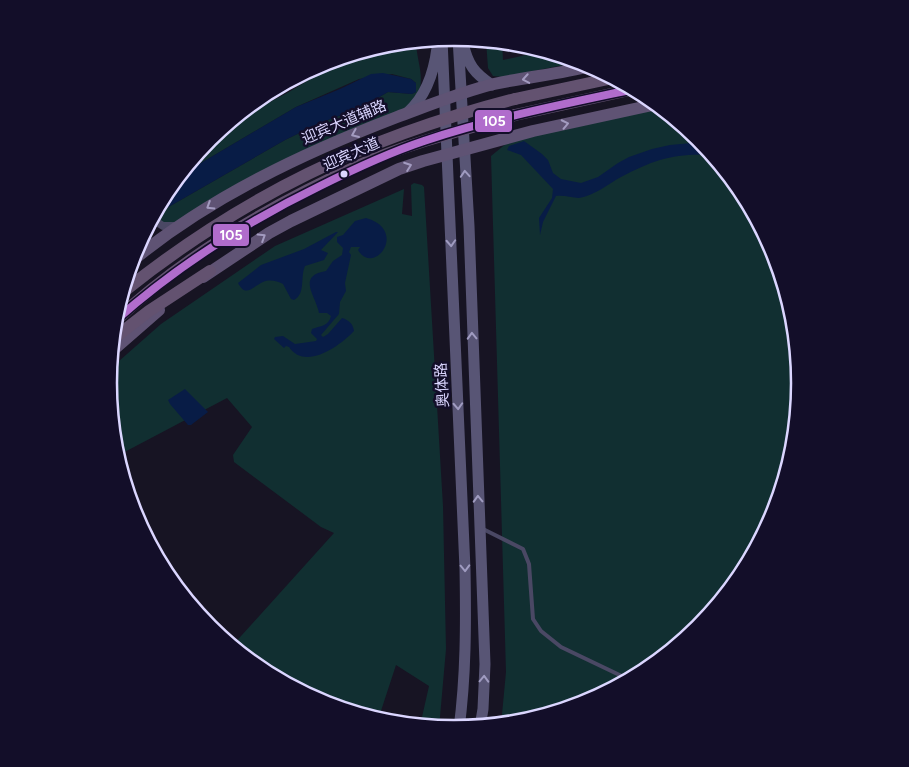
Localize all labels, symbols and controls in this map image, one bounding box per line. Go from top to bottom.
one-way arrow [522,73,531,83]
street label: 迎宾大道辅路 [299,96,389,148]
line badge: 105 [474,109,513,133]
text: 105 [482,113,506,130]
one-way arrow [560,119,569,130]
one-way arrow [351,128,360,138]
street label: 迎宾大道 [320,134,382,174]
one-way arrow [403,162,412,172]
unlabelled marker [339,169,349,179]
one-way arrow [459,170,470,178]
one-way arrow [207,200,216,210]
line badge: 105 [212,223,250,247]
text: 105 [219,227,243,244]
one-way arrow [257,234,266,244]
one-way arrow [445,240,456,248]
one-way arrow [467,332,478,340]
street label: 奥体路 [432,362,452,408]
one-way arrow [453,402,463,410]
one-way arrow [473,494,484,502]
one-way arrow [460,564,470,572]
one-way arrow [479,674,489,682]

